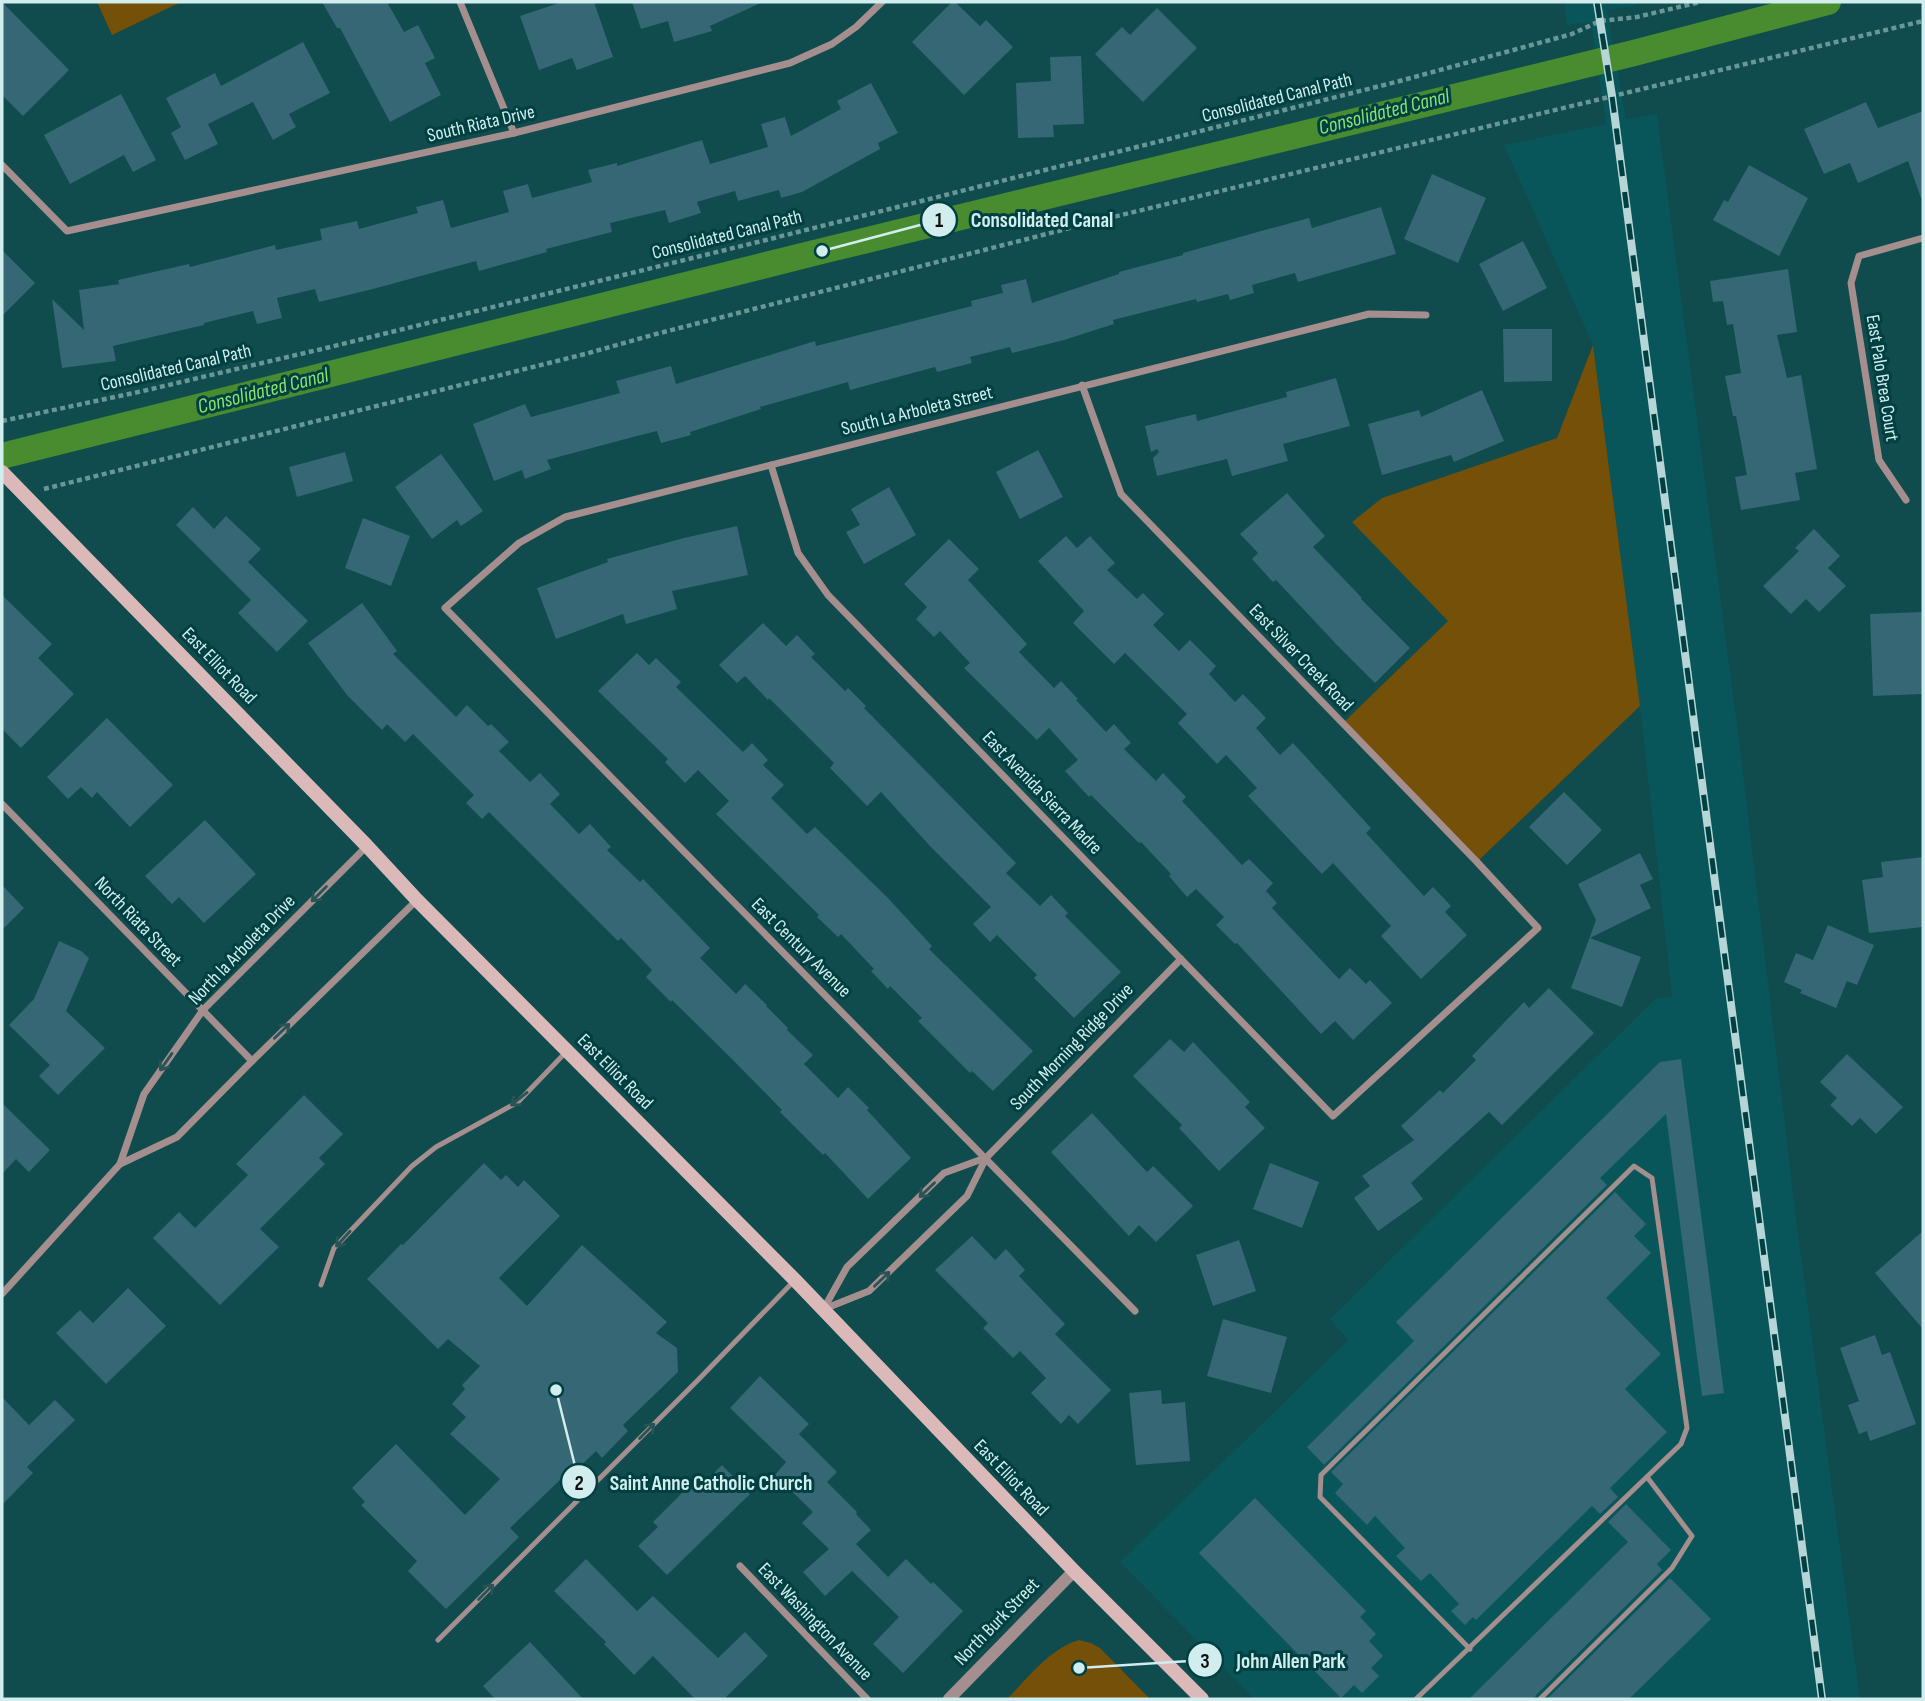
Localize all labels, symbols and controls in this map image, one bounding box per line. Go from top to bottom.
street label: Consolidated Canal Path [1200,68,1354,128]
water label: Consolidated Canal [1316,83,1453,140]
street label: South Riata Drive [425,100,537,148]
callout: Consolidated Canal [922,199,1127,241]
street label: Consolidated Canal Path [650,205,804,265]
text: 1 [935,208,943,233]
text: Consolidated Canal [971,208,1113,233]
street label: East Palo Brea Court [1861,313,1903,443]
street label: Consolidated Canal Path [98,339,254,397]
water label: Consolidated Canal [195,362,332,419]
street label: South La Arboleta Street [839,381,995,441]
street label: East Silver Creek Road [1244,599,1358,717]
street label: East Elliot Road [177,623,261,709]
street label: East Avenida Sierra Madre [977,726,1107,860]
street label: North Riata Street [89,872,187,972]
one-way arrow [311,886,328,903]
street label: North la Arboleta Drive [184,890,300,1010]
street label: East Century Avenue [746,893,856,1003]
street label: South Morning Ridge Drive [1006,979,1138,1115]
one-way arrow [274,1023,291,1040]
street label: East Elliot Road [572,1029,658,1115]
one-way arrow [159,1052,174,1071]
one-way arrow [510,1091,528,1107]
one-way arrow [919,1181,936,1198]
one-way arrow [334,1230,351,1247]
one-way arrow [873,1271,890,1288]
one-way arrow [638,1423,655,1440]
street label: East Elliot Road [969,1435,1053,1521]
callout: Saint Anne Catholic Church [561,1461,826,1503]
text: 2 [574,1471,584,1496]
text: Saint Anne Catholic Church [610,1471,812,1496]
street label: East Washington Avenue [753,1558,877,1686]
street label: North Burk Street [950,1573,1044,1670]
one-way arrow [477,1583,494,1600]
callout: John Allen Park [1187,1639,1360,1681]
text: 3 [1200,1649,1210,1674]
text: John Allen Park [1235,1649,1346,1674]

